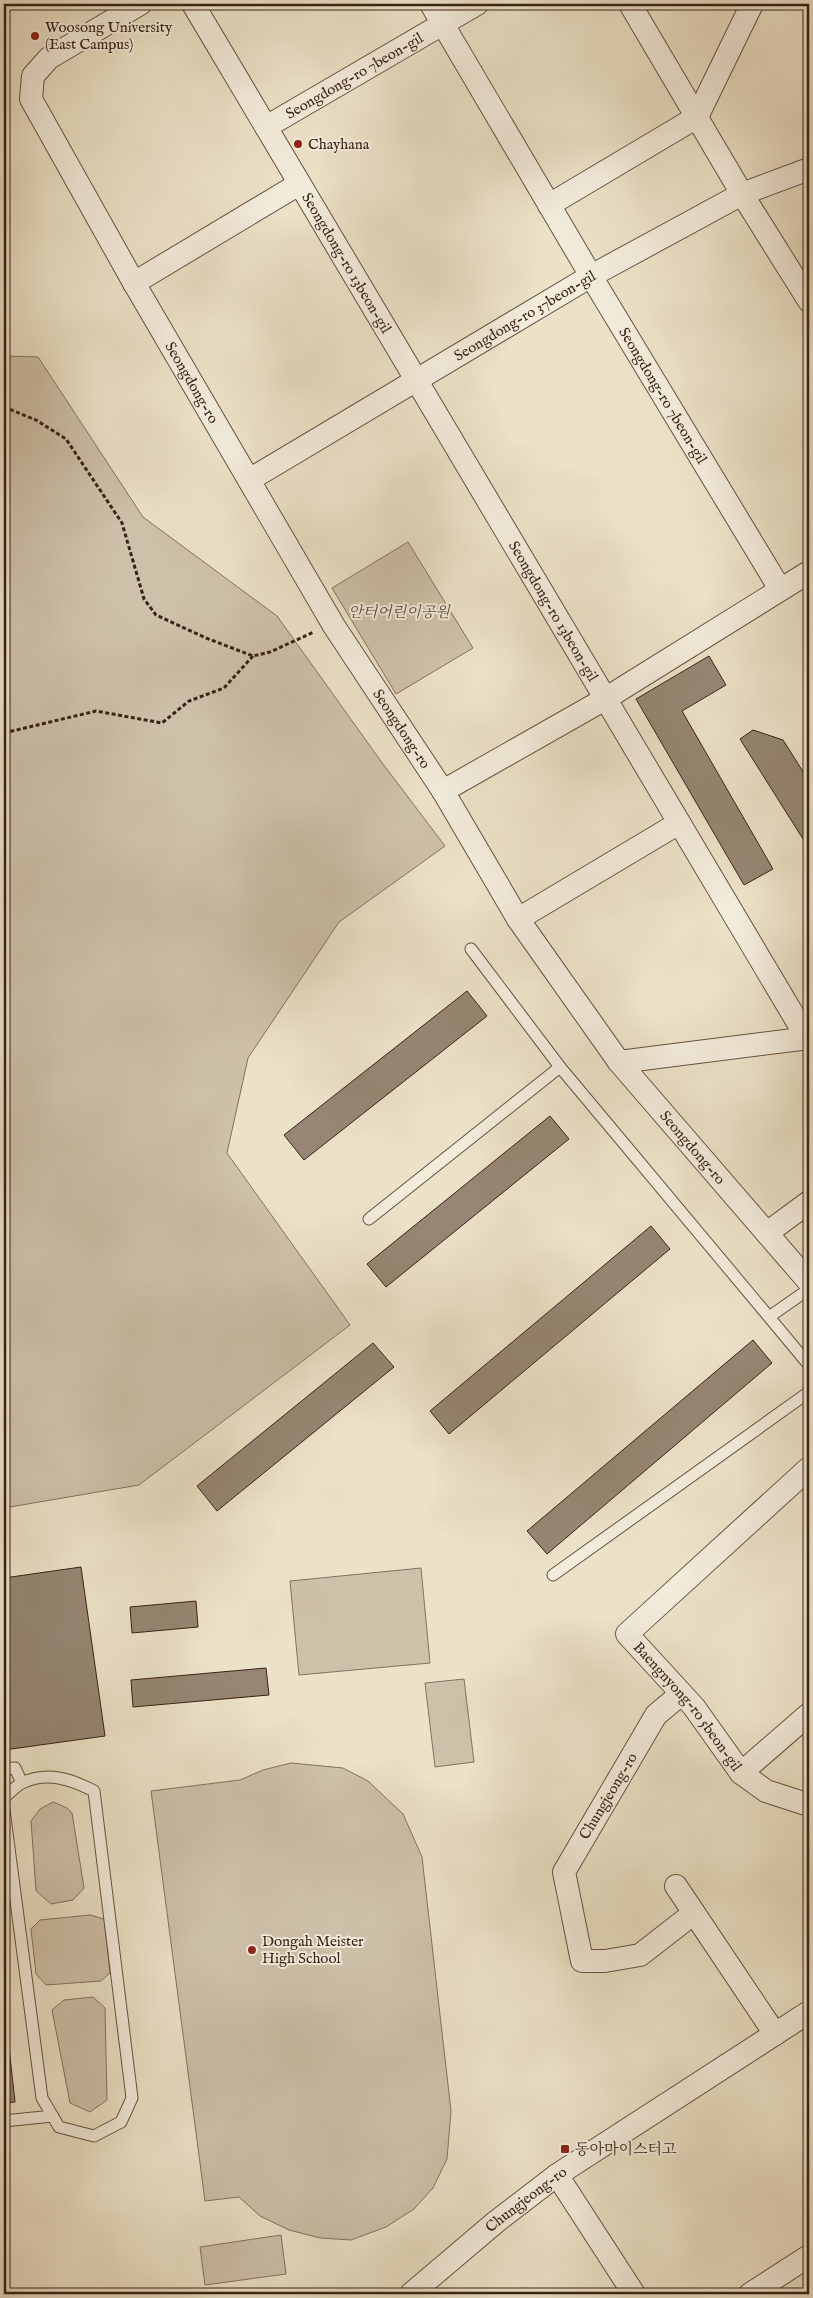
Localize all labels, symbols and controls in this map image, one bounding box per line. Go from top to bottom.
place label: Woosong University (East Campus) [45,18,173,54]
street label: Seongdong-ro 7beon-gil [282,28,427,124]
marker: Woosong University (East Campus) [29,30,41,42]
place label: Chayhana [308,135,370,154]
marker: Chayhana [292,138,304,150]
street label: Seongdong-ro 13beon-gil [297,189,396,338]
street label: Seongdong-ro 37beon-gil [451,266,600,366]
street label: Seongdong-ro 7beon-gil [614,324,712,468]
street label: Seongdong-ro [160,338,223,427]
street label: Seongdong-ro 13beon-gil [504,538,603,686]
park label: 안터어린이공원 [348,603,451,622]
street label: Seongdong-ro [368,686,435,772]
street label: Seongdong-ro [655,1107,730,1189]
street label: Baengnyong-ro 5beon-gil [629,1638,746,1776]
street label: Chungjeong-ro [575,1749,642,1843]
place label: Dongah Meister High School [262,1932,364,1968]
marker: Dongah Meister High School [246,1944,258,1956]
place label: 동아마이스터고 [575,2140,677,2159]
marker: 동아마이스터고 [559,2143,571,2155]
street label: Chungjeong-ro [481,2162,570,2237]

